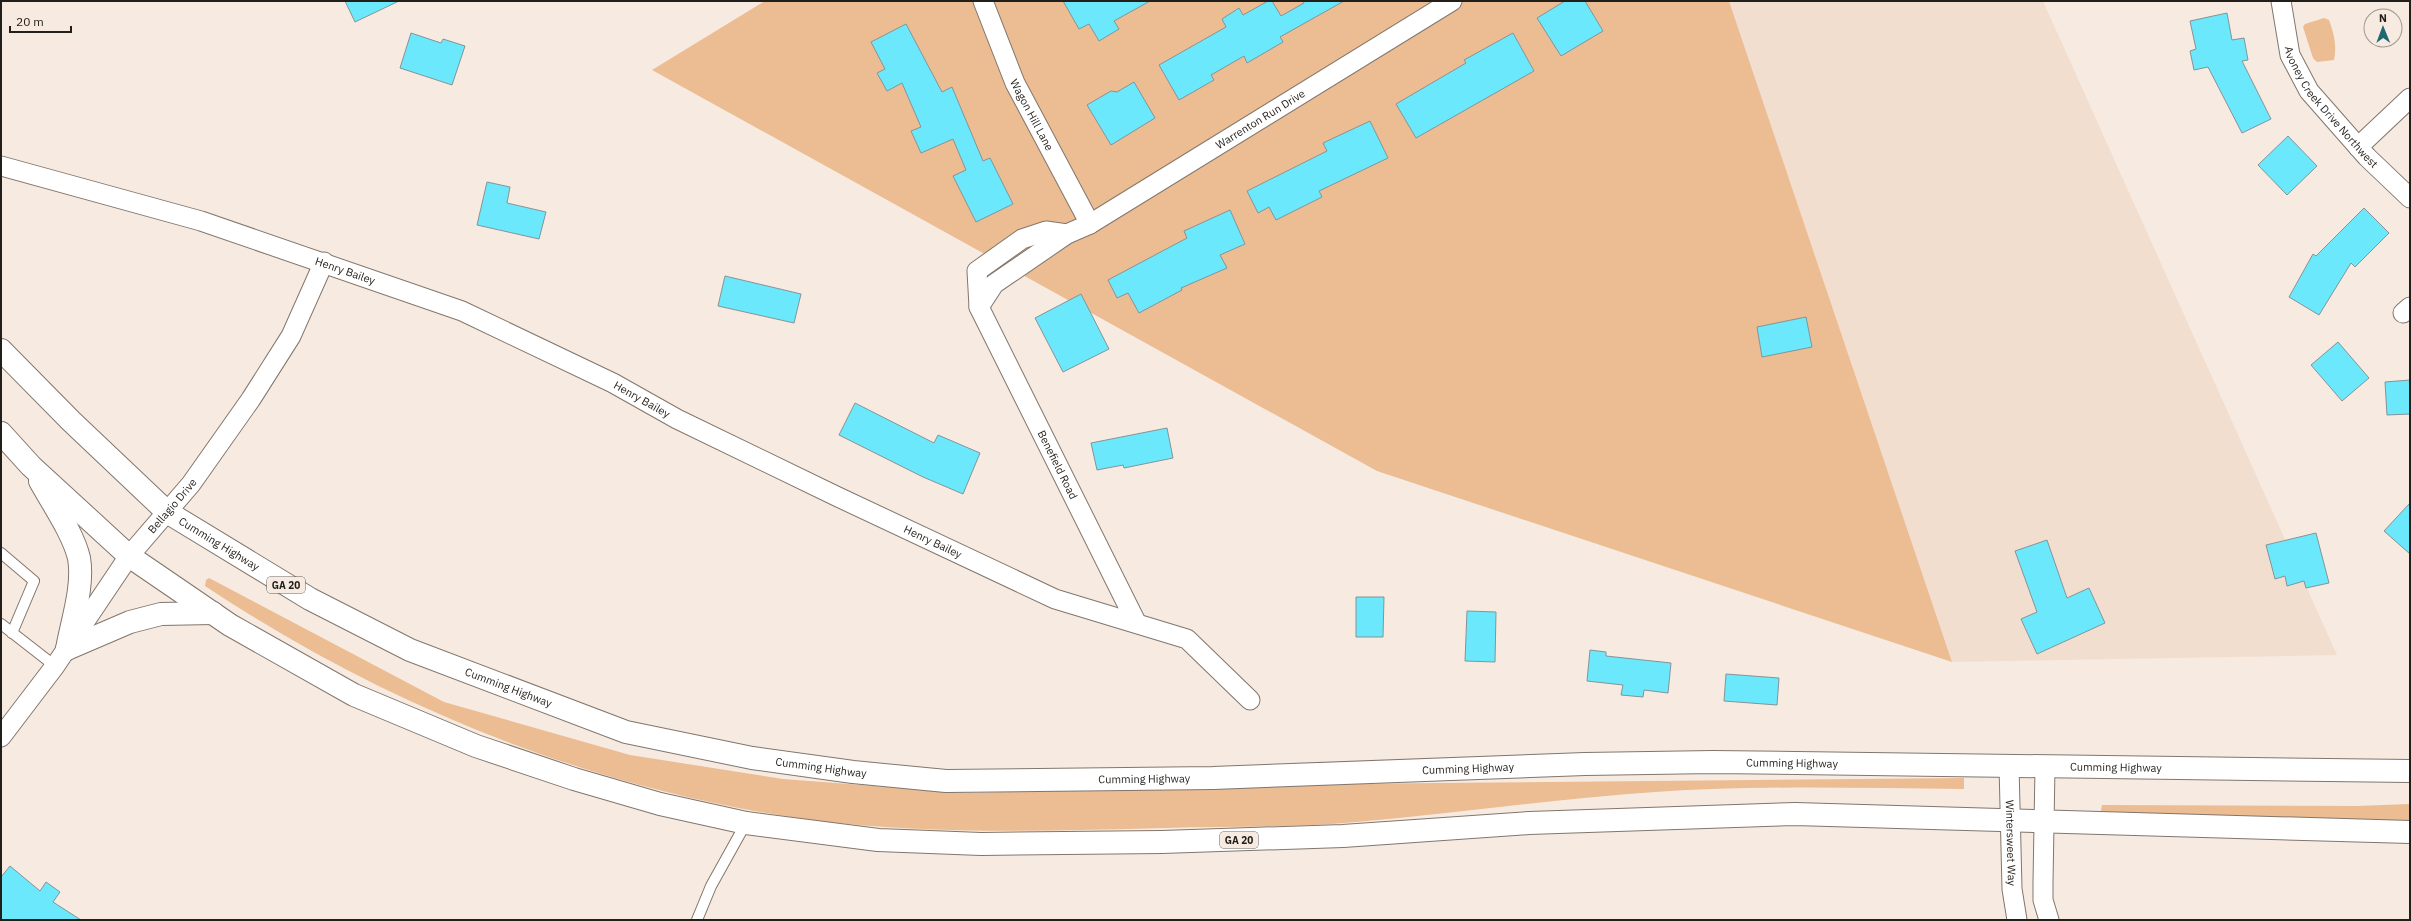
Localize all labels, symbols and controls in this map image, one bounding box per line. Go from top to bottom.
scale bar [10,8,71,34]
north arrow [2363,8,2403,48]
text: N [2379,11,2387,25]
text: 20 m [16,14,44,29]
street label: Avoney Creek Drive Northwest [2282,45,2381,171]
street label: Wagon Hill Lane [1007,77,1057,153]
street label: Warrenton Run Drive [1213,86,1308,152]
street label: Henry Bailey [313,254,378,288]
street label: Henry Bailey [611,378,673,421]
street label: Benefield Road [1035,428,1081,501]
street label: Bellagio Drive [145,476,200,536]
street label: Cumming Highway [176,514,262,574]
street label: Henry Bailey [902,522,965,561]
road number: GA 20 [267,577,305,593]
street label: Cumming Highway [463,665,554,710]
street label: Cumming Highway [775,754,868,780]
street label: Cumming Highway [1746,755,1839,771]
street label: Cumming Highway [1422,760,1515,777]
street label: Cumming Highway [2070,760,2163,775]
street label: Cumming Highway [1098,771,1191,786]
street label: Wintersweet Way [2003,800,2019,887]
road number: GA 20 [1220,832,1258,848]

